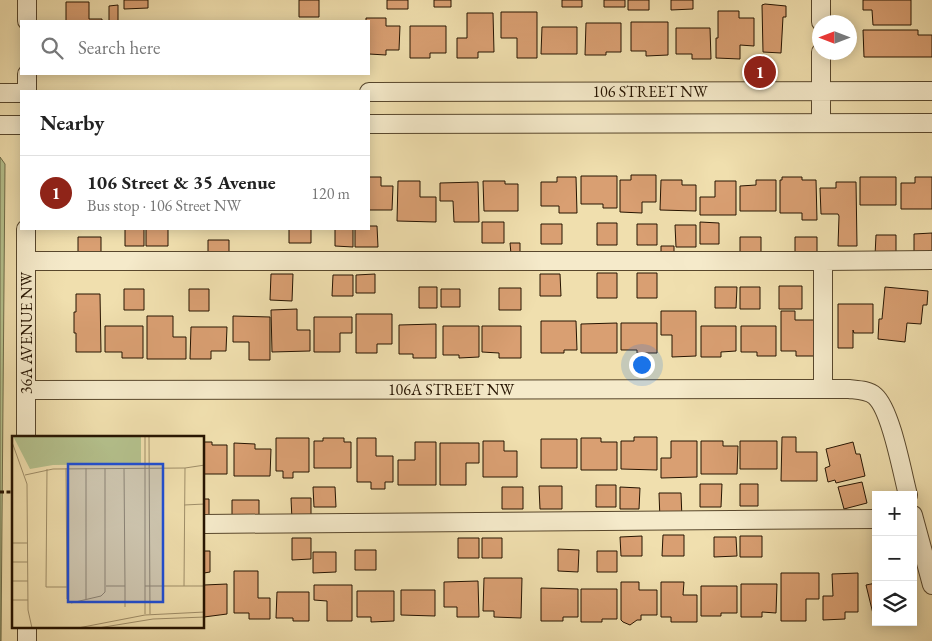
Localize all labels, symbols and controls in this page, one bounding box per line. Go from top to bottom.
north arrow [812,15,857,60]
search box [20,20,370,75]
icon: search [38,34,66,62]
text: Search here [78,35,160,60]
pin: 1 [744,53,776,91]
street label: 106 STREET NW [592,81,708,102]
text: Nearby [40,109,104,136]
text: 106 Street & 35 Avenue [87,170,276,195]
text: 1 [52,183,60,204]
text: 120 m [311,183,350,204]
text: Bus stop · 106 Street NW [87,195,241,216]
street label: 36A AVENUE NW [16,272,37,394]
your location [629,352,655,378]
street label: 106A STREET NW [388,379,514,400]
inset map [12,436,205,628]
map controls [872,491,917,626]
button: + [872,491,917,536]
button: − [872,536,917,581]
button: layers [872,581,917,626]

